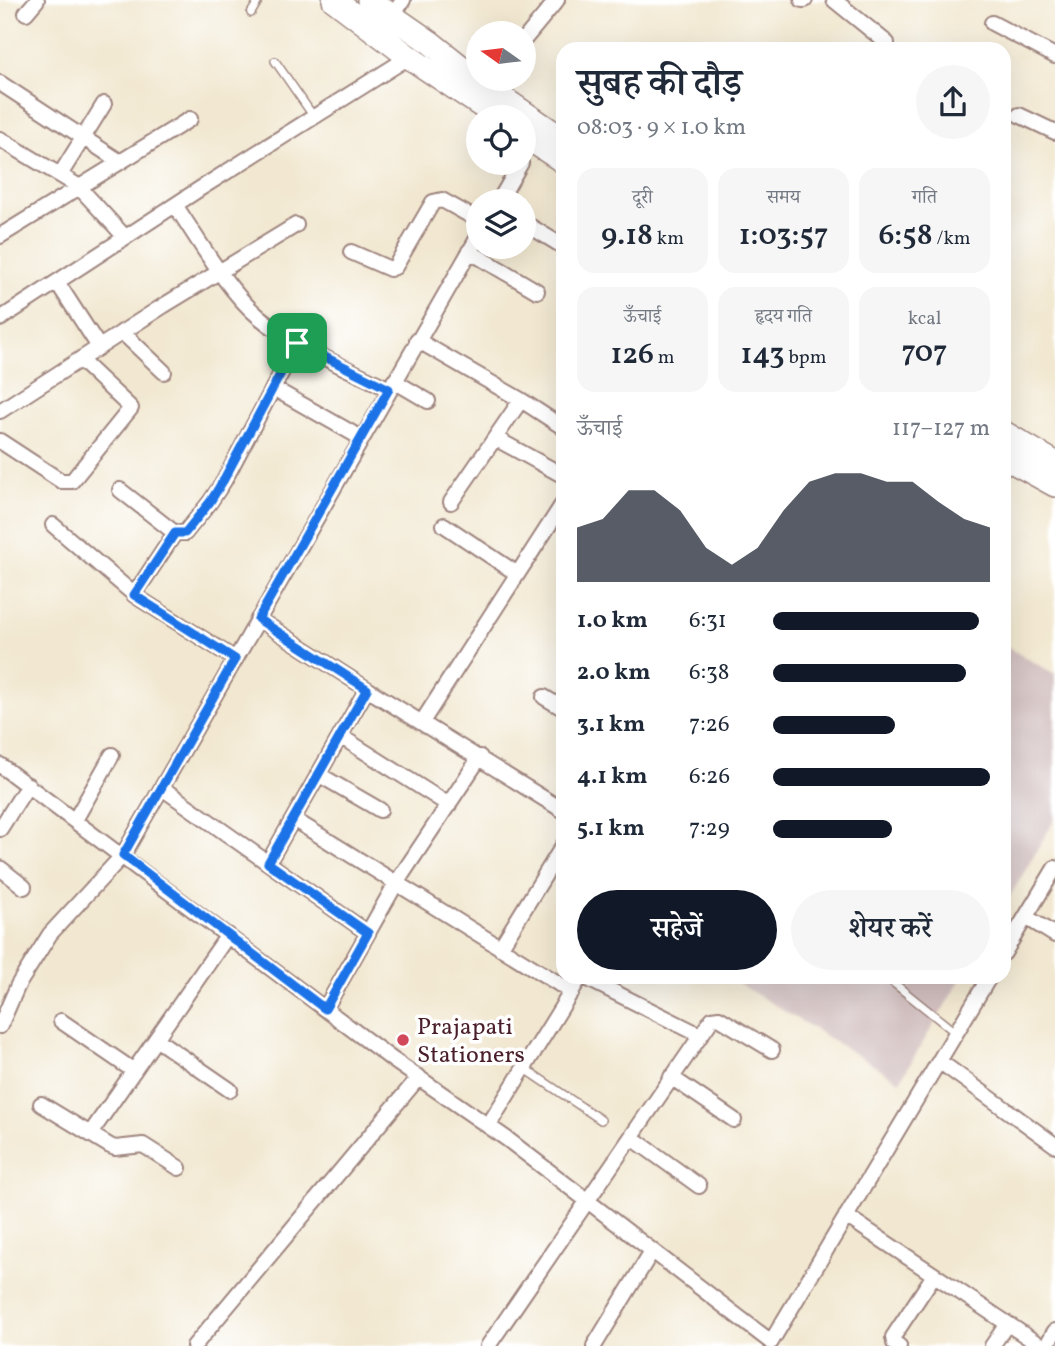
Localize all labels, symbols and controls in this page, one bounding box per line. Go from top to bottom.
north arrow [466,21,536,91]
map controls [466,21,536,259]
text: सुबह की दौड़ [577,59,742,112]
button: share [916,65,990,139]
button: locate [466,105,536,175]
text: 08:03 · 9 × 1.0 km [577,112,746,144]
text: दूरी [632,185,653,211]
text: समय [767,185,800,211]
text: गति [912,185,937,211]
button: layers [466,189,536,259]
text: 9.18 [601,215,653,257]
text: 1:03:57 [739,215,828,257]
text: 6:58 [878,215,933,257]
text: km [653,226,684,252]
text: /km [933,226,971,252]
text: ऊँचाई [624,304,661,330]
text: हृदय गति [755,304,812,330]
text: kcal [908,306,941,332]
pin [267,313,327,373]
icon: arrive [278,324,316,362]
text: 707 [901,332,948,374]
text: 126 [610,334,654,376]
text: 143 [740,334,785,376]
text: m [654,345,675,371]
text: bpm [785,345,827,371]
text: ऊँचाई [577,413,622,445]
text: 117–127 m [892,413,990,445]
text: 1.0 km [577,605,648,637]
text: 6:31 [689,605,727,637]
text: 2.0 km [577,657,650,689]
text: 6:38 [689,657,730,689]
text: 3.1 km [577,709,645,741]
text: 7:26 [689,709,730,741]
text: 4.1 km [577,761,648,793]
text: 6:26 [689,761,730,793]
text: 5.1 km [577,813,645,845]
text: 7:29 [689,813,730,845]
button: सहेजें [577,890,777,970]
button: शेयर करें [791,890,990,970]
place label: Prajapati Stationers [417,1011,525,1073]
marker: Prajapati Stationers [395,1032,411,1048]

